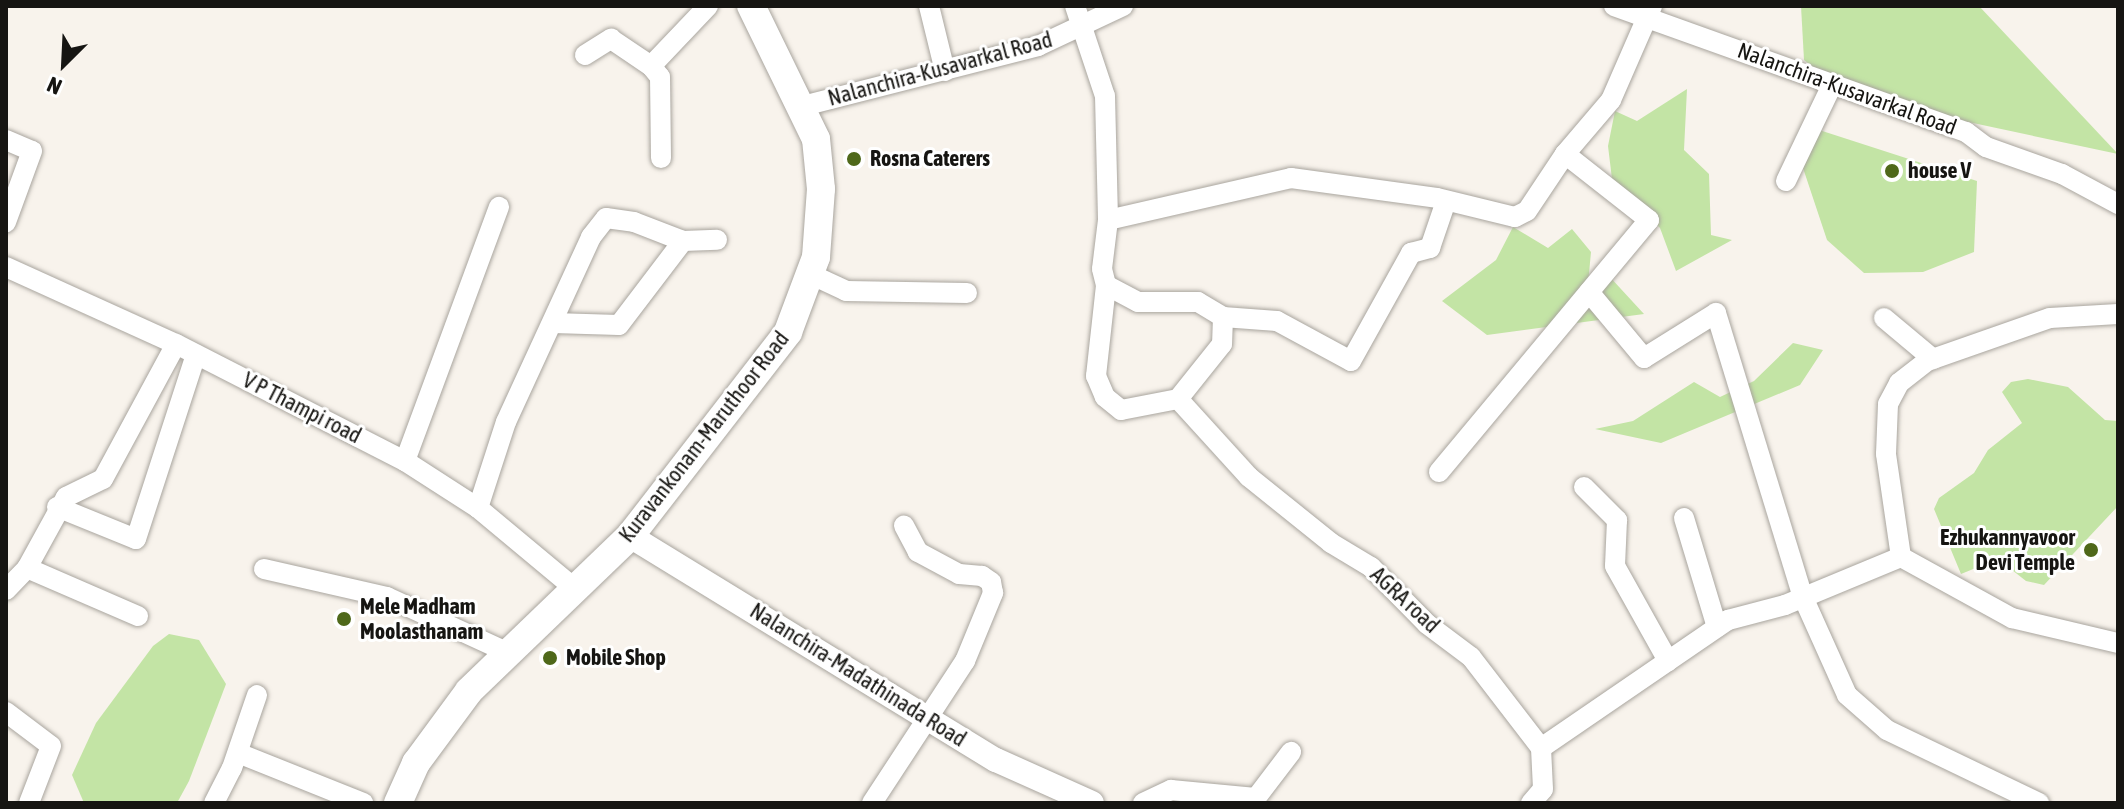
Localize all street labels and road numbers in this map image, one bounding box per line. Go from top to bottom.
street label: Nalanchira-Kusavarkal Road [825,26,1055,112]
street label: Nalanchira-Kusavarkal Road [1734,37,1960,141]
street label: Kuravankonam-Maruthoor Road [613,326,795,548]
street label: V P Thampi road [238,367,366,449]
street label: AGRA road [1365,561,1445,639]
street label: Nalanchira-Madathinada Road [745,598,971,752]

